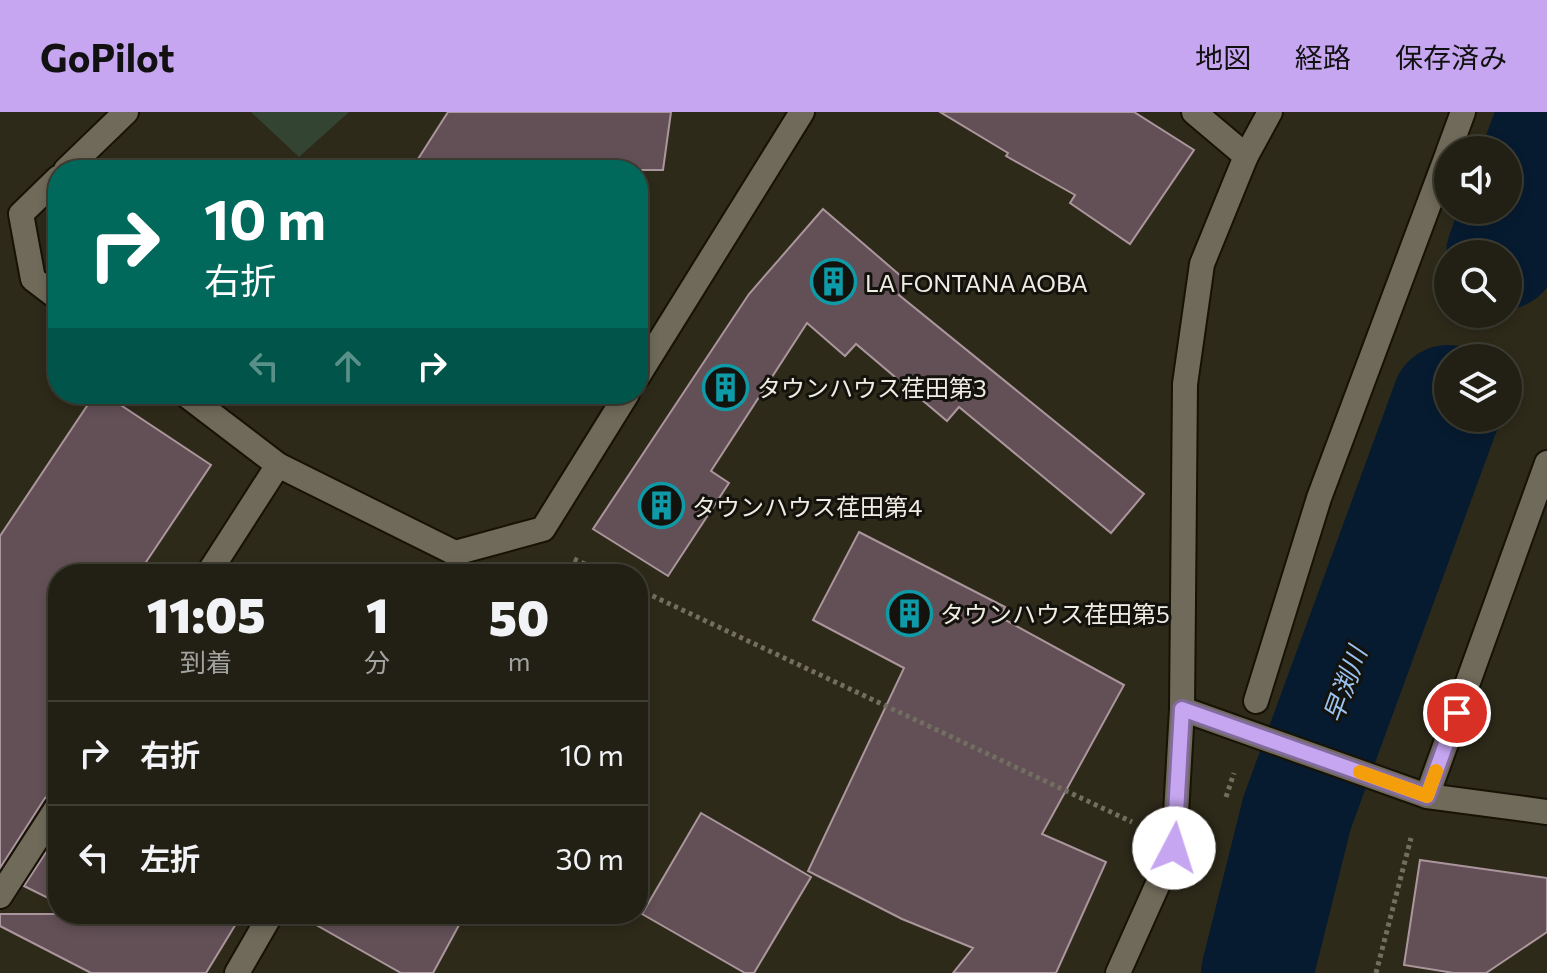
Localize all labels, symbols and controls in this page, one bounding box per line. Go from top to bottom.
text: GoPilot [40,33,175,80]
text: 地図 [1195,40,1251,74]
text: 経路 [1295,40,1351,74]
text: 保存済み [1395,40,1507,74]
map controls [1434,136,1522,432]
button: sound [1434,136,1522,224]
text: 10 m [204,183,326,252]
icon: right [72,192,176,296]
button: search [1434,240,1522,328]
text: 右折 [204,257,276,301]
building icon: LA FONTANA AOBA [810,258,858,306]
place label: LA FONTANA AOBA [865,268,1088,297]
icon: left [242,344,286,388]
icon: ahead [326,344,370,388]
icon: right [410,344,454,388]
button: layers [1434,344,1522,432]
building icon: タウンハウス荏田第3 [702,363,750,411]
place label: タウンハウス荏田第3 [757,373,987,402]
building icon: タウンハウス荏田第4 [637,482,685,530]
place label: タウンハウス荏田第4 [692,492,922,521]
text: 11:05 [147,584,265,643]
text: 1 [366,584,388,643]
text: 50 [489,587,549,646]
building icon: タウンハウス荏田第5 [885,589,933,637]
place label: タウンハウス荏田第5 [940,599,1170,628]
water label: 早渕川 [1316,639,1373,726]
text: m [508,645,530,676]
text: 到着 [180,646,232,677]
text: 分 [364,646,390,677]
pin [1423,679,1491,747]
icon: arrive [1435,691,1479,735]
icon: right [72,731,116,775]
text: 右折 [140,735,200,772]
text: 10 m [560,735,624,772]
position arrow [1132,806,1216,890]
icon: left [72,835,116,879]
text: 左折 [140,839,200,876]
text: 30 m [555,839,624,876]

